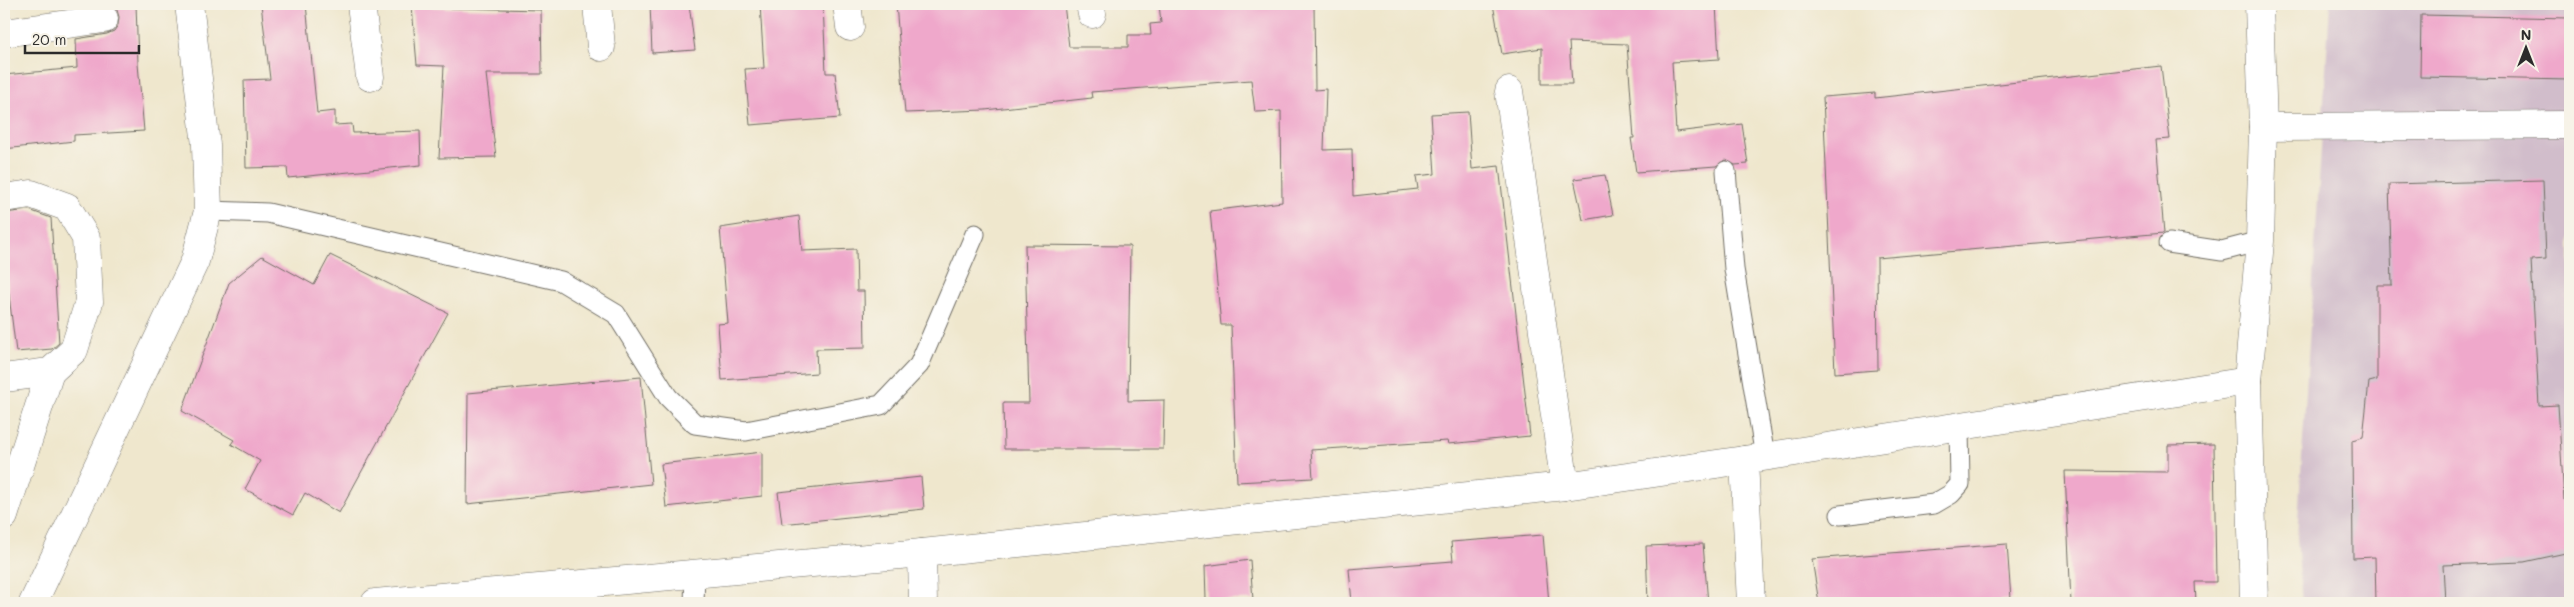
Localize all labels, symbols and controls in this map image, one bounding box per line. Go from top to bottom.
scale bar [25,22,139,54]
north arrow [2502,22,2552,72]
text: N [2521,25,2531,44]
text: 20 m [32,29,66,49]

